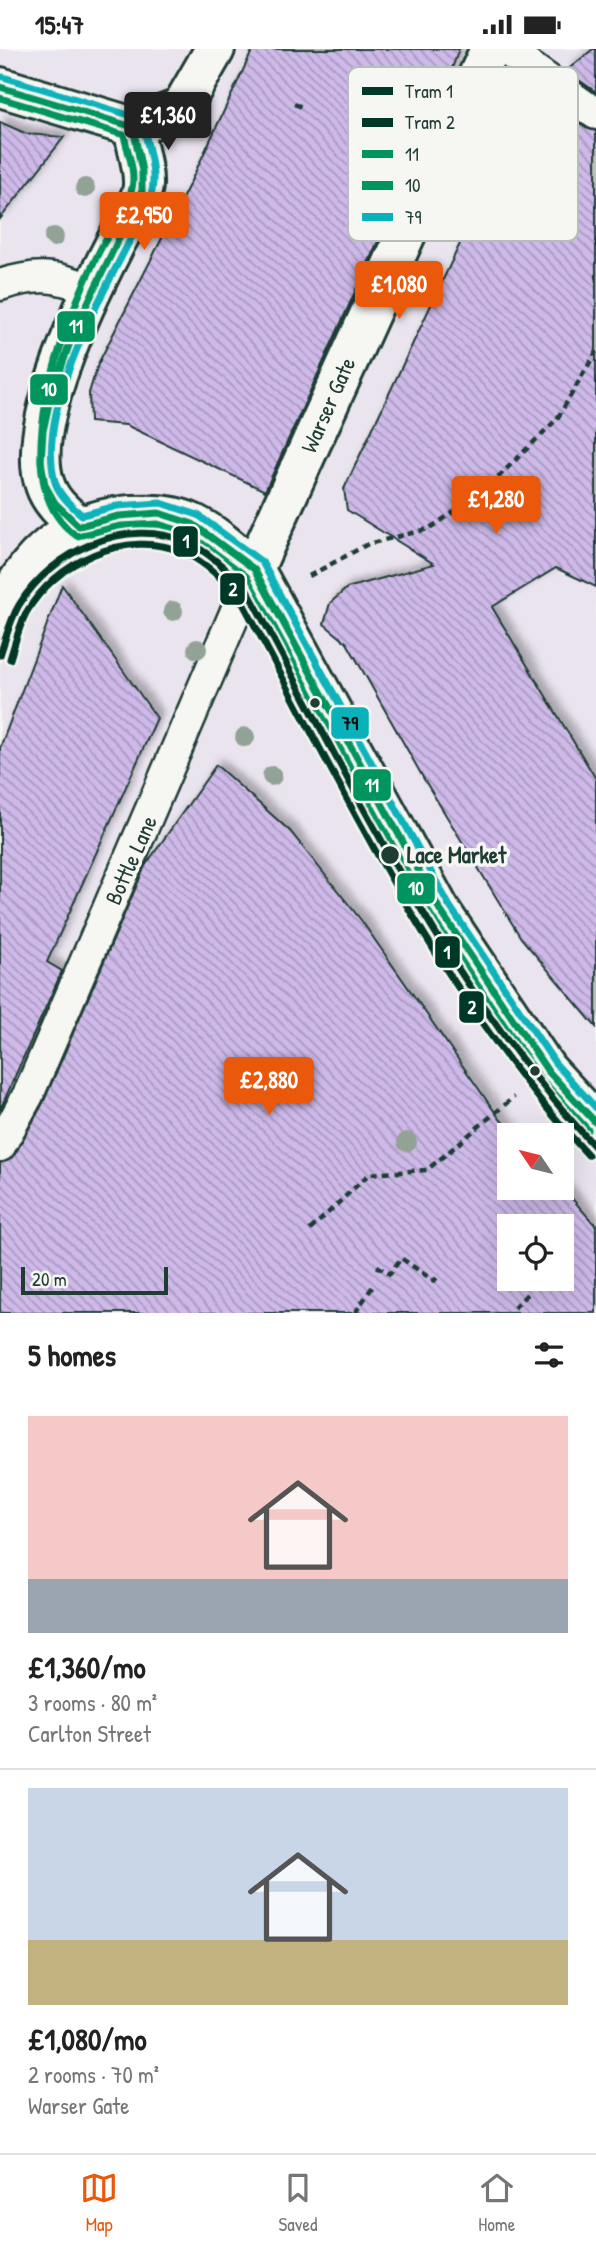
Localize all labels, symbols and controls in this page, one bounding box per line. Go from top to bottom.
text: 15:47 [35,7,84,42]
legend [348,67,578,241]
text: Tram 1 [405,78,453,104]
pin: £1,360 [111,92,225,152]
text: £1,360 [140,99,196,130]
text: Tram 2 [405,109,455,135]
text: 11 [405,141,419,167]
text: 10 [405,172,420,198]
pin: £2,950 [87,193,201,252]
text: £2,950 [116,199,172,230]
text: 79 [405,204,421,230]
pin: £1,080 [342,261,456,321]
text: £1,080 [371,268,427,299]
line badge: 11 [56,310,96,343]
text: 11 [69,313,83,339]
street label: Warser Gate [293,352,362,457]
line badge: 10 [29,373,69,406]
text: 10 [41,376,57,402]
pin: £1,280 [439,477,553,536]
text: £1,280 [468,483,524,514]
line badge: 1 [172,525,199,558]
text: 1 [183,528,190,554]
line badge: 2 [219,572,246,606]
text: 2 [229,576,238,602]
unlabelled marker [308,696,322,710]
line badge: 79 [330,706,370,740]
text: 79 [341,710,358,736]
line badge: 11 [352,768,392,802]
text: 11 [365,772,379,798]
street label: Bottle Lane [97,810,164,909]
place label: Lace Market [407,839,507,870]
marker: Lace Market [379,844,401,866]
line badge: 10 [396,872,436,905]
text: 10 [408,875,424,901]
line badge: 1 [434,935,461,969]
text: 1 [444,939,451,965]
line badge: 2 [458,990,485,1024]
text: 2 [468,994,477,1020]
pin: £2,880 [212,1058,326,1117]
text: £2,880 [240,1064,298,1095]
unlabelled marker [528,1064,542,1078]
north arrow [497,1123,574,1201]
map controls [497,1123,574,1291]
button: locate [497,1214,574,1291]
scale bar [21,1264,168,1296]
text: 20 m [32,1266,67,1292]
text: 5 homes [28,1335,116,1375]
icon: filters [530,1336,568,1374]
icon: home [235,1462,361,1588]
text: £1,360/mo [28,1647,145,1687]
text: 3 rooms · 80 m² [28,1687,157,1718]
text: Carlton Street [28,1718,151,1749]
icon: home [235,1834,361,1960]
text: £1,080/mo [28,2019,147,2059]
text: 2 rooms · 70 m² [28,2059,159,2090]
text: Warser Gate [28,2090,129,2121]
tab: Map [80,2169,118,2237]
tab: Saved [279,2169,317,2237]
tab: Home [478,2169,516,2237]

